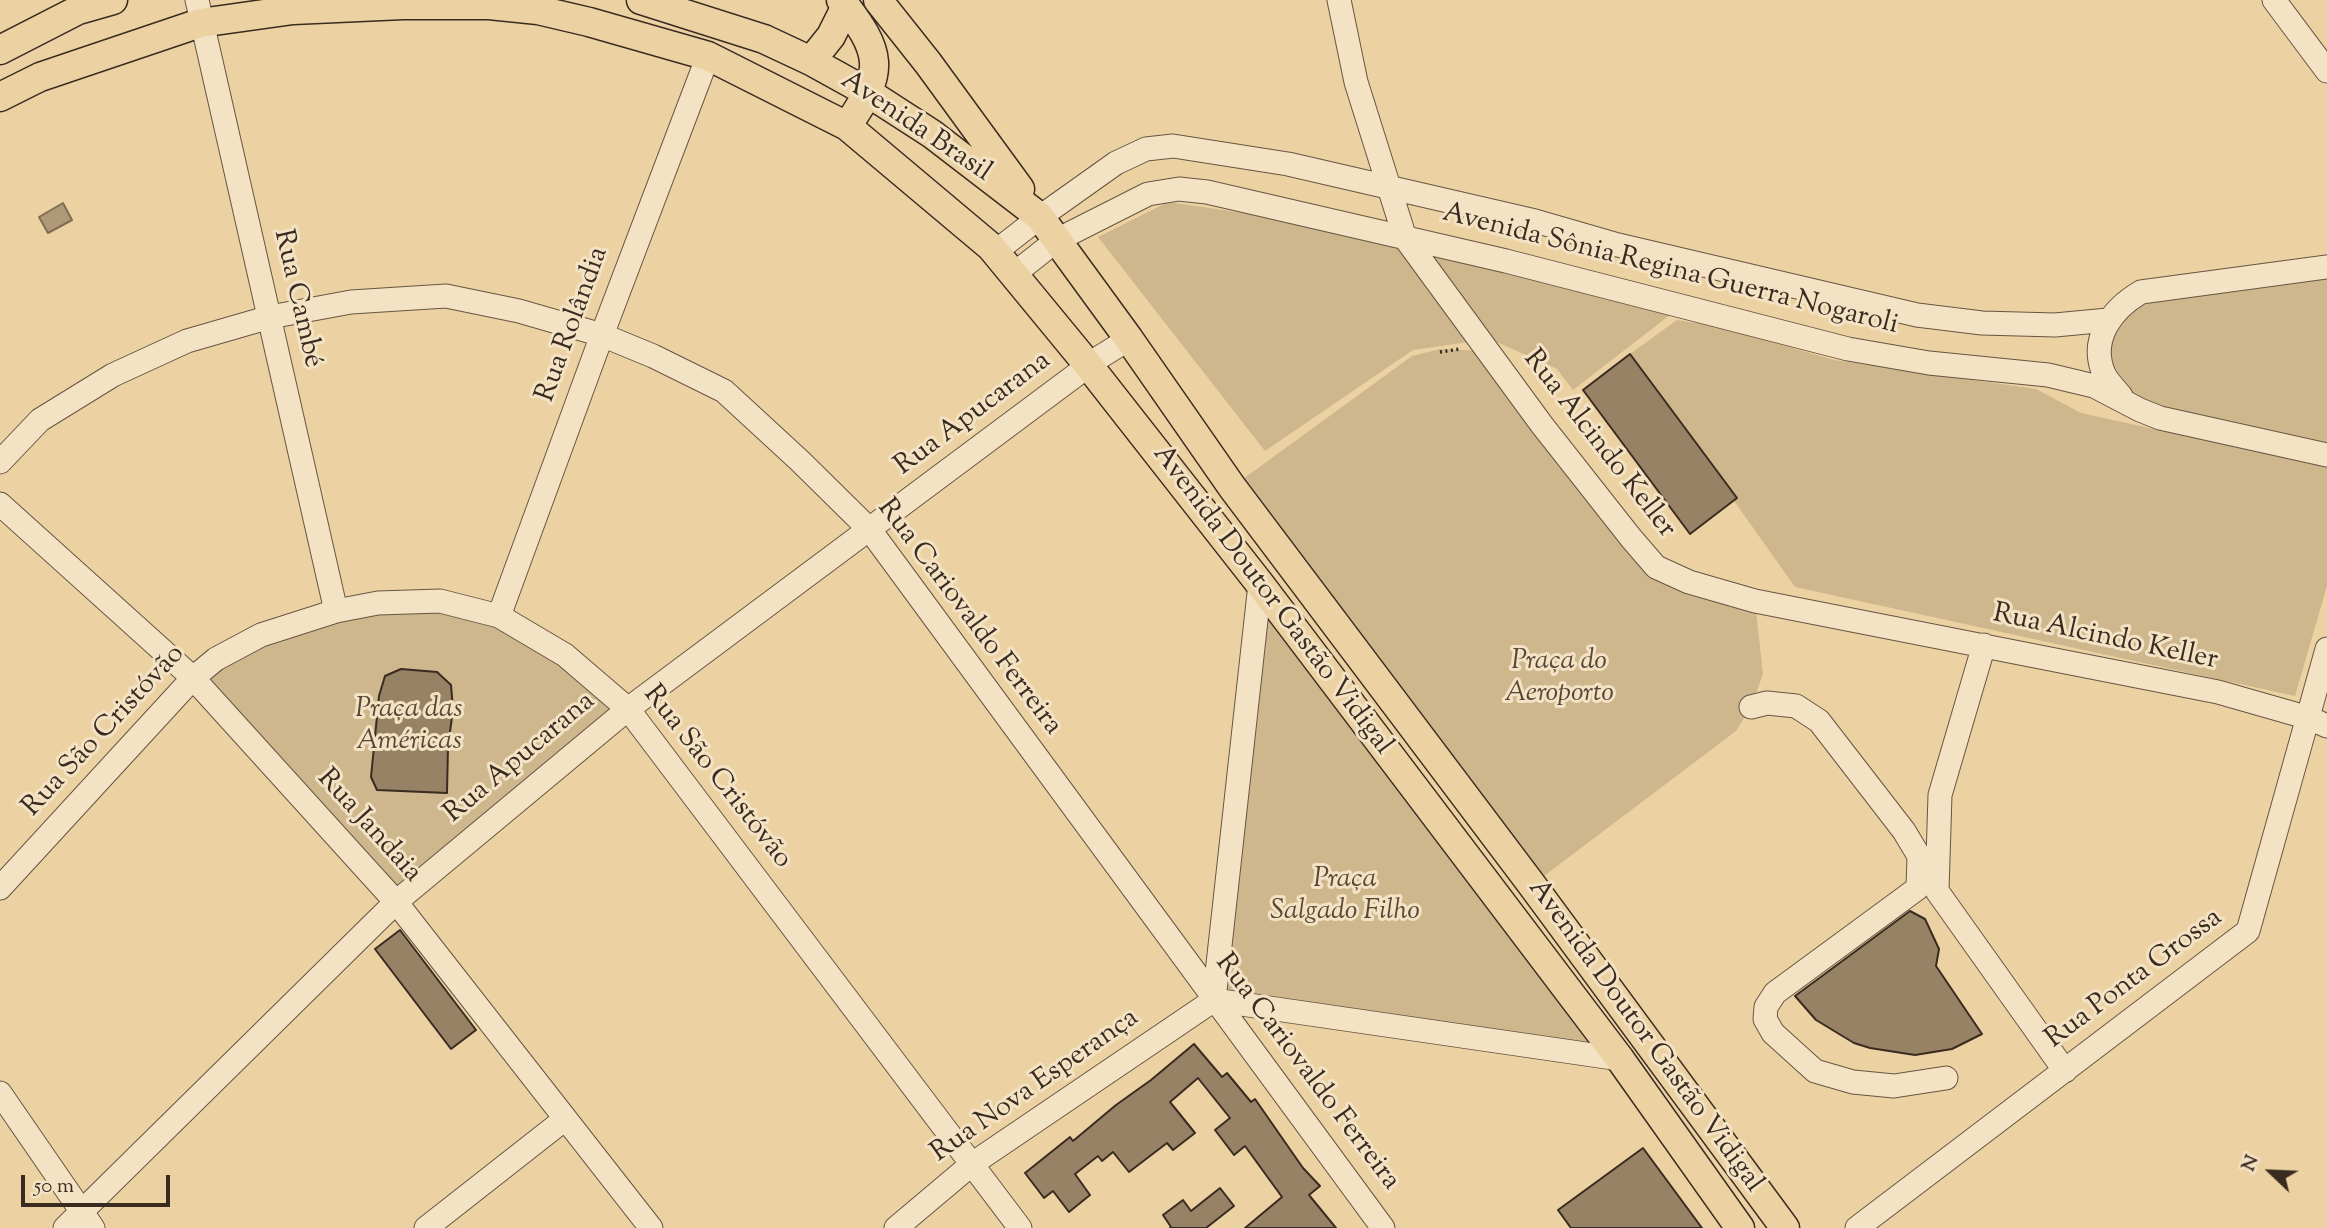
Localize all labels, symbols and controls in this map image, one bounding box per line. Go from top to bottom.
street label: Avenida Brasil [833,65,997,191]
street label: Avenida Sônia Regina Guerra Nogaroli [1439,198,1901,344]
street label: Rua Cambé [264,227,328,371]
street label: Rua Rolândia [530,243,618,407]
street label: Rua Alcindo Keller [1514,344,1682,546]
street label: Rua Apucarana [889,345,1059,485]
street label: Avenida Doutor Gastão Vidigal [1144,440,1398,762]
street label: Rua Cariovaldo Ferreira [868,493,1068,743]
street label: Rua Alcindo Keller [1989,599,2221,679]
street label: Rua São Cristóvão [17,639,193,825]
park label: Praça do Aeroporto [1504,646,1614,712]
street label: Rua São Cristóvão [634,680,798,876]
street label: Rua Apucarana [439,686,603,832]
park label: Praça das Américas [355,694,463,760]
street label: Rua Jandaia [308,763,428,891]
park label: Praça Salgado Filho [1270,864,1420,930]
street label: Avenida Doutor Gastão Vidigal [1519,874,1769,1200]
street label: Rua Ponta Grossa [2040,903,2230,1057]
street label: Rua Cariovaldo Ferreira [1206,948,1406,1198]
street label: Rua Nova Esperança [926,1003,1146,1171]
north arrow [2236,1137,2306,1207]
text: N [2236,1151,2267,1176]
scale bar [24,1162,173,1206]
text: 50 m [34,1172,74,1202]

